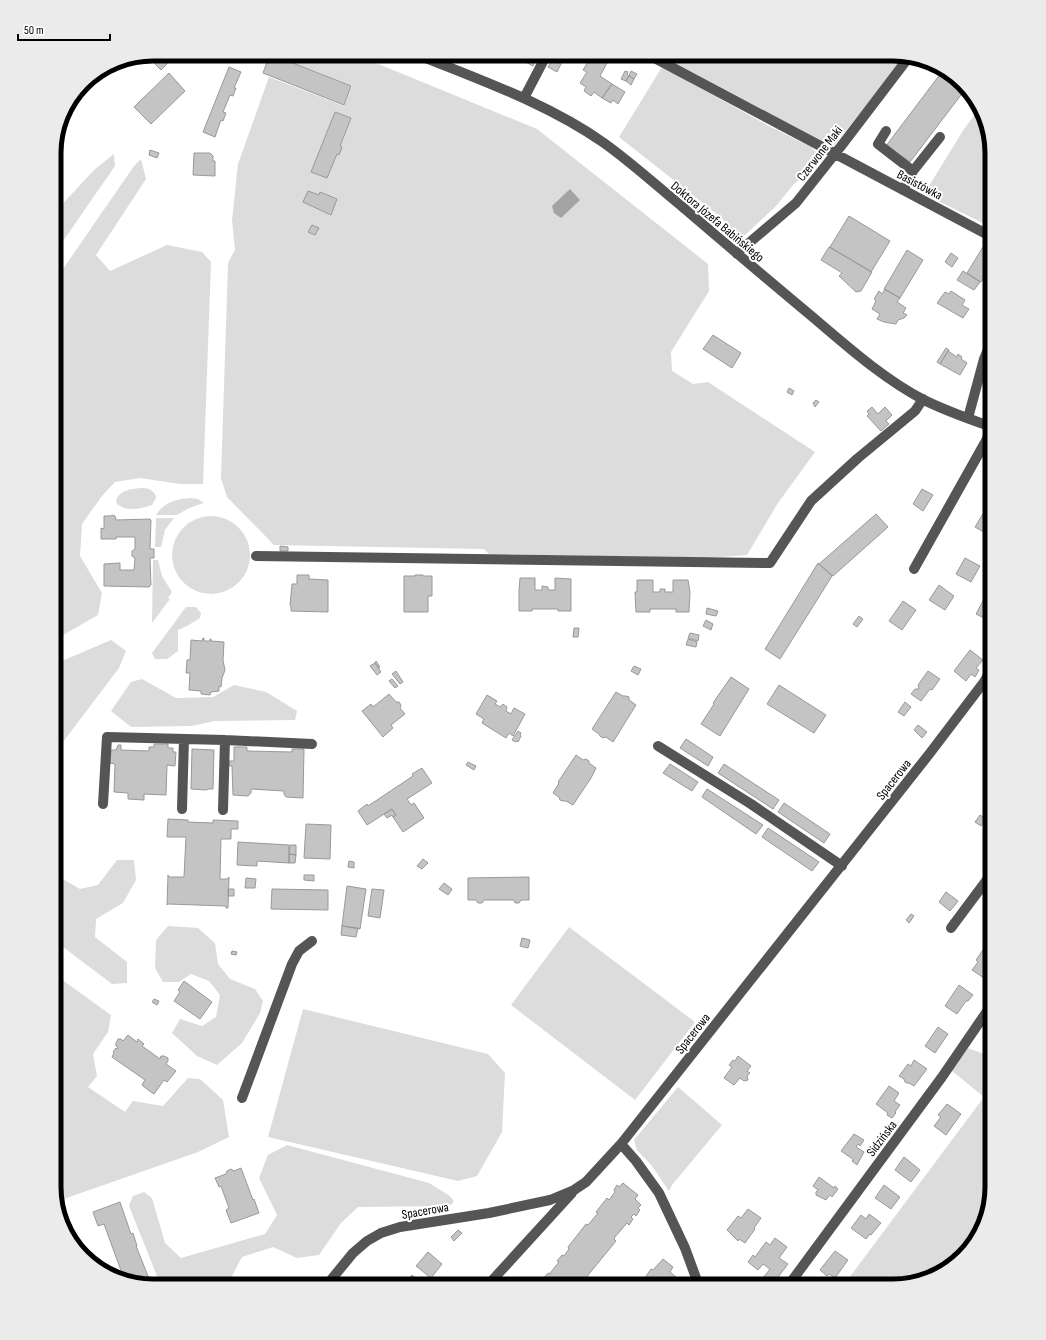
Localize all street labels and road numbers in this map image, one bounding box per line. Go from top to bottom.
street label: Czerwone Maki [793,123,846,184]
street label: Basistówka [894,166,945,203]
street label: Doktora Józefa Babińskiego [667,178,767,265]
street label: Spacerowa [873,756,915,803]
street label: Spacerowa [672,1010,714,1057]
street label: Sidzińska [863,1118,900,1160]
street label: Spacerowa [400,1199,450,1223]

